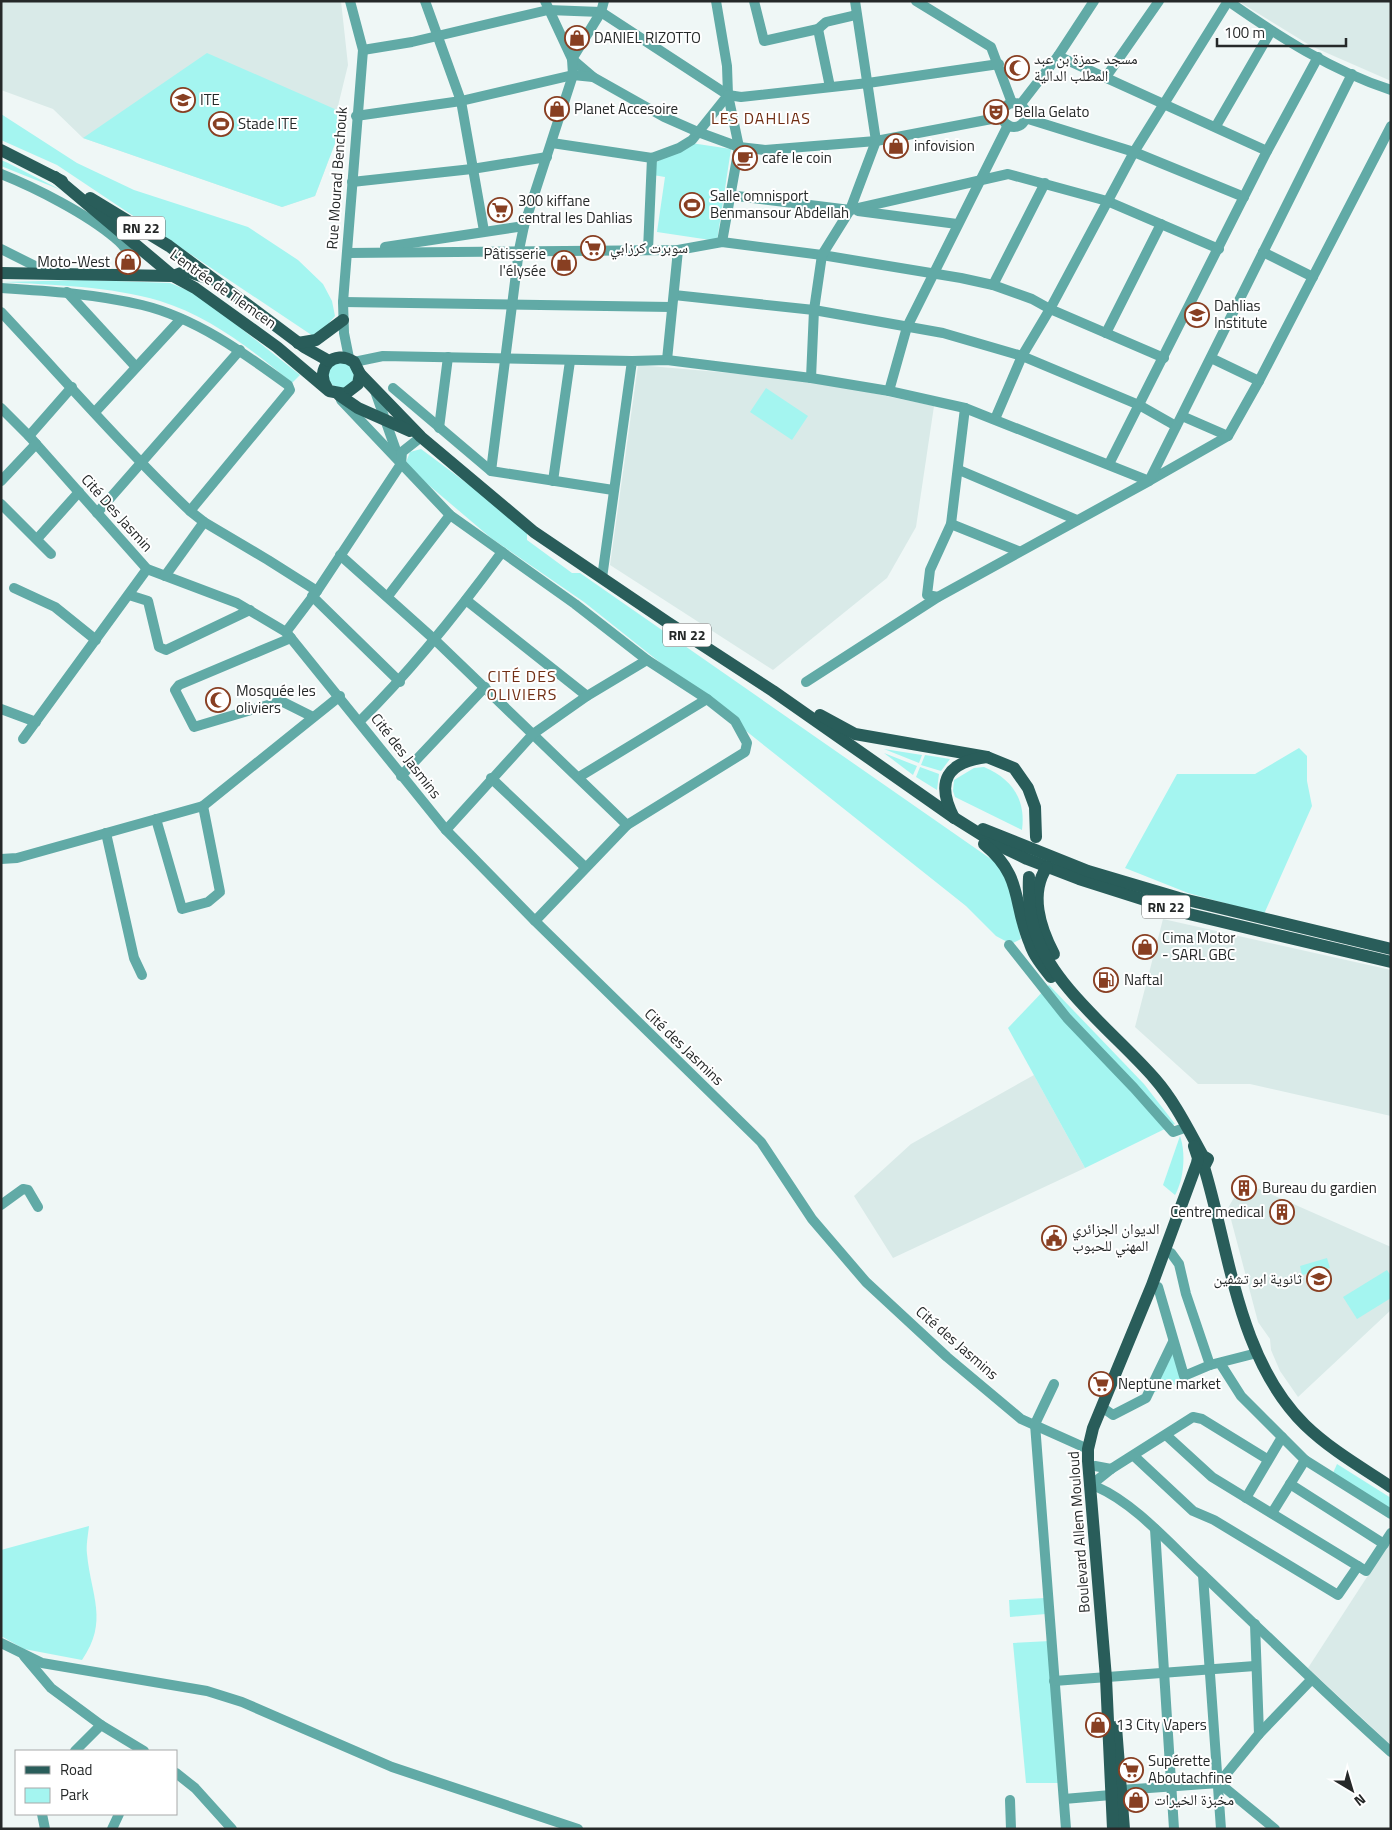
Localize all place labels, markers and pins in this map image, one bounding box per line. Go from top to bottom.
shop icon: DANIEL RIZOTTO [564,25,590,51]
place label: DANIEL RIZOTTO [594,26,701,49]
place label: مسجد حمزة بن عبد المطلب الدالية [1034,47,1138,87]
mosque icon: مسجد حمزة بن عبد المطلب الدالية [1004,55,1030,81]
school or university icon: ITE [170,87,196,113]
place label: ITE [200,88,220,111]
shop icon: Planet Accesoire [544,96,570,122]
place label: Planet Accesoire [574,97,678,120]
theatre icon: Bella Gelato [983,99,1009,125]
place label: Bella Gelato [1014,100,1090,123]
sports icon: Stade ITE [208,111,234,137]
place label: Stade ITE [238,112,297,135]
shop icon: infovision [883,133,909,159]
place label: infovision [914,134,975,157]
cafe icon: cafe le coin [732,145,758,171]
place label: cafe le coin [762,146,832,169]
place label: Salle omnisport Benmansour Abdellah [710,184,849,224]
place label: 300 kiffane central les Dahlias [518,189,633,229]
sports icon: Salle omnisport Benmansour Abdellah [679,192,705,218]
supermarket icon: 300 kiffane central les Dahlias [487,197,513,223]
supermarket icon: سوبرت كرزابي [580,235,606,261]
place label: سوبرت كرزابي [610,236,688,260]
place label: Pâtisserie l'élysée [484,242,546,282]
shop icon: Moto-West [115,249,141,275]
place label: Moto-West [37,250,111,273]
shop icon: Pâtisserie l'élysée [551,250,577,276]
place label: Dahlias Institute [1214,294,1267,334]
school or university icon: Dahlias Institute [1184,302,1210,328]
place label: Mosquée les oliviers [236,679,316,719]
mosque icon: Mosquée les oliviers [205,687,231,713]
place label: Cima Motor - SARL GBC [1162,926,1236,966]
shop icon: Cima Motor - SARL GBC [1132,934,1158,960]
fuel station icon: Naftal [1093,967,1119,993]
place label: Naftal [1124,968,1163,991]
building icon: Bureau du gardien [1231,1175,1257,1201]
place label: Bureau du gardien [1262,1176,1377,1199]
building icon: Centre medical [1269,1199,1295,1225]
place label: Centre medical [1170,1200,1264,1223]
place label: الديوان الجزائري المهني للحبوب [1072,1217,1160,1258]
public building icon: الديوان الجزائري المهني للحبوب [1041,1225,1067,1251]
school or university icon: ثانوية ابو تشفين [1306,1266,1332,1292]
place label: ثانوية ابو تشفين [1214,1267,1302,1290]
supermarket icon: Neptune market [1088,1371,1114,1397]
place label: Neptune market [1118,1372,1221,1395]
shop icon: 13 City Vapers [1085,1712,1111,1738]
place label: 13 City Vapers [1116,1713,1207,1736]
place label: Supérette Aboutachfine [1148,1749,1232,1789]
supermarket icon: Supérette Aboutachfine [1118,1757,1144,1783]
shop icon: مخبزة الخيرات [1123,1787,1149,1813]
place label: مخبزة الخيرات [1154,1788,1234,1811]

